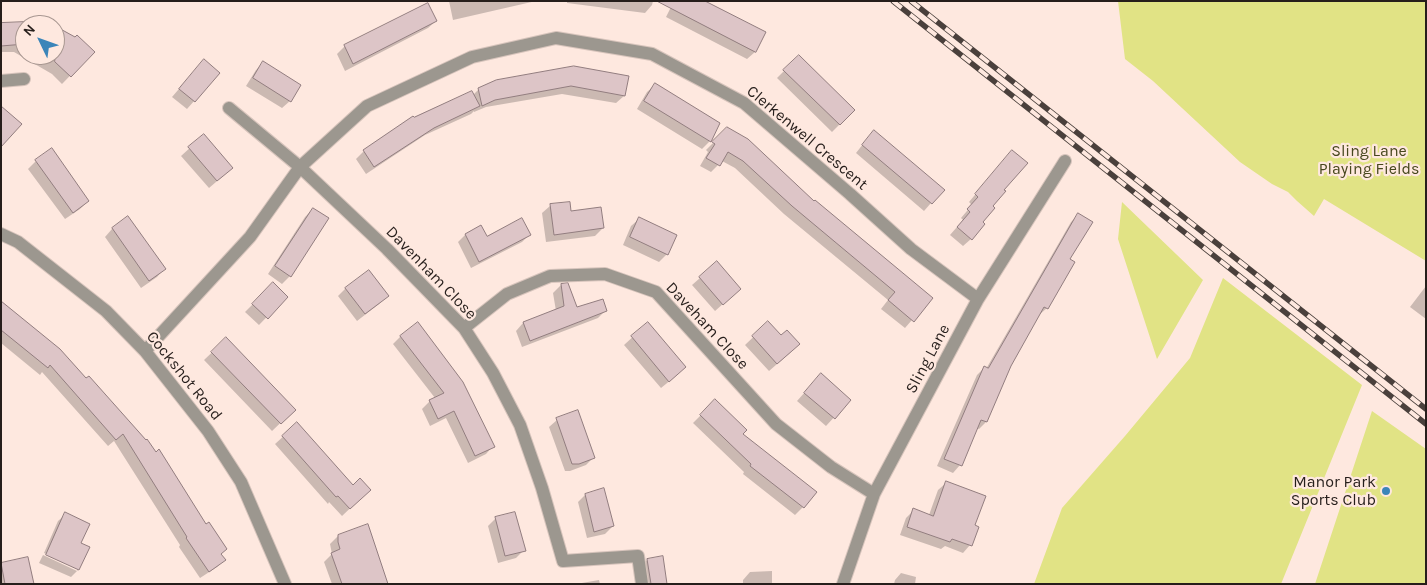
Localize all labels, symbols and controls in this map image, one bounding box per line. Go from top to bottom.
north arrow [15,15,65,65]
text: N [20,21,39,40]
street label: Clerkenwell Crescent [743,82,871,194]
park label: Sling Lane Playing Fields [1319,141,1419,179]
street label: Davenham Close [382,222,480,324]
street label: Daveham Close [662,278,752,374]
street label: Sling Lane [902,321,954,397]
street label: Cockshot Road [142,327,226,425]
place label: Manor Park Sports Club [1291,472,1376,510]
marker: Manor Park Sports Club [1380,485,1392,497]

